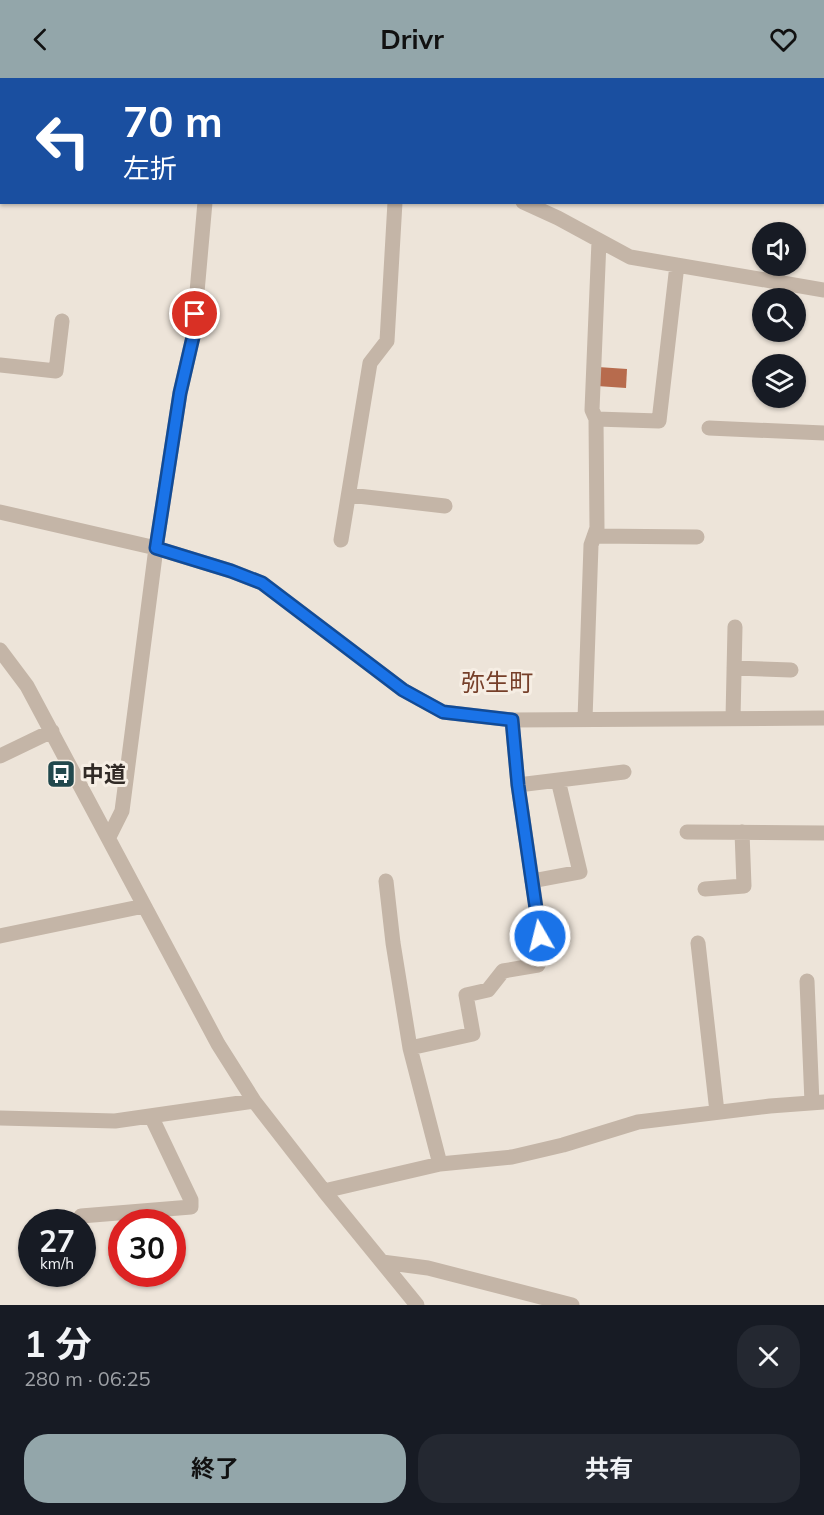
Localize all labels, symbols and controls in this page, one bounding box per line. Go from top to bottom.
text: Drivr [380,22,444,56]
icon: back [24,23,57,56]
icon: heart [767,23,800,56]
text: 70 m [123,95,223,148]
icon: left [24,102,102,180]
text: 左折 [123,151,177,185]
map controls [752,222,806,408]
button: sound [752,222,806,276]
pin [169,288,220,339]
button: search [752,288,806,342]
icon: arrive [178,297,211,330]
button: layers [752,354,806,408]
district label: 弥生町 [461,667,533,697]
bus stop icon: 中道 [45,758,77,790]
place label: 中道 [82,760,126,788]
position arrow [508,904,572,968]
speed limit sign: 30 [108,1209,186,1287]
text: 27 [39,1222,75,1260]
text: km/h [40,1254,74,1273]
text: 1 分 [24,1321,91,1366]
button: close [737,1325,800,1388]
text: 280 m · 06:25 [24,1366,150,1391]
button: 終了 [24,1434,406,1503]
button: 共有 [418,1434,800,1503]

